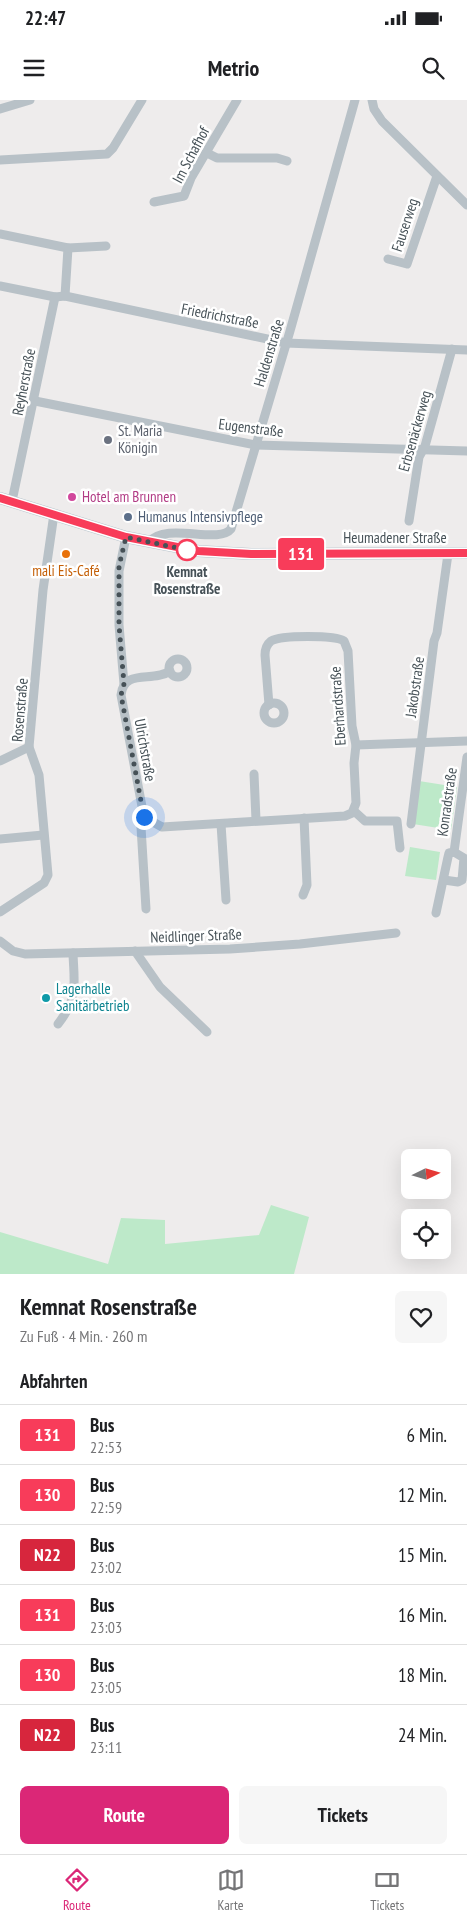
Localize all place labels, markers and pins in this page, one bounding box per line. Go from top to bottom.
place label: St. Maria Königin [118,421,162,457]
marker: St. Maria Königin [102,434,114,446]
place label: Hotel am Brunnen [82,487,176,506]
marker: Hotel am Brunnen [66,491,78,503]
place label: Humanus Intensivpflege [138,507,263,526]
marker: Humanus Intensivpflege [122,511,134,523]
marker: Kemnat Rosenstraße [176,539,198,561]
marker: mali Eis-Café [60,548,72,560]
place label: mali Eis-Café [32,561,100,580]
place label: Kemnat Rosenstraße [154,562,220,598]
place label: Lagerhalle Sanitärbetrieb [56,979,129,1015]
marker: Lagerhalle Sanitärbetrieb [40,992,52,1004]

